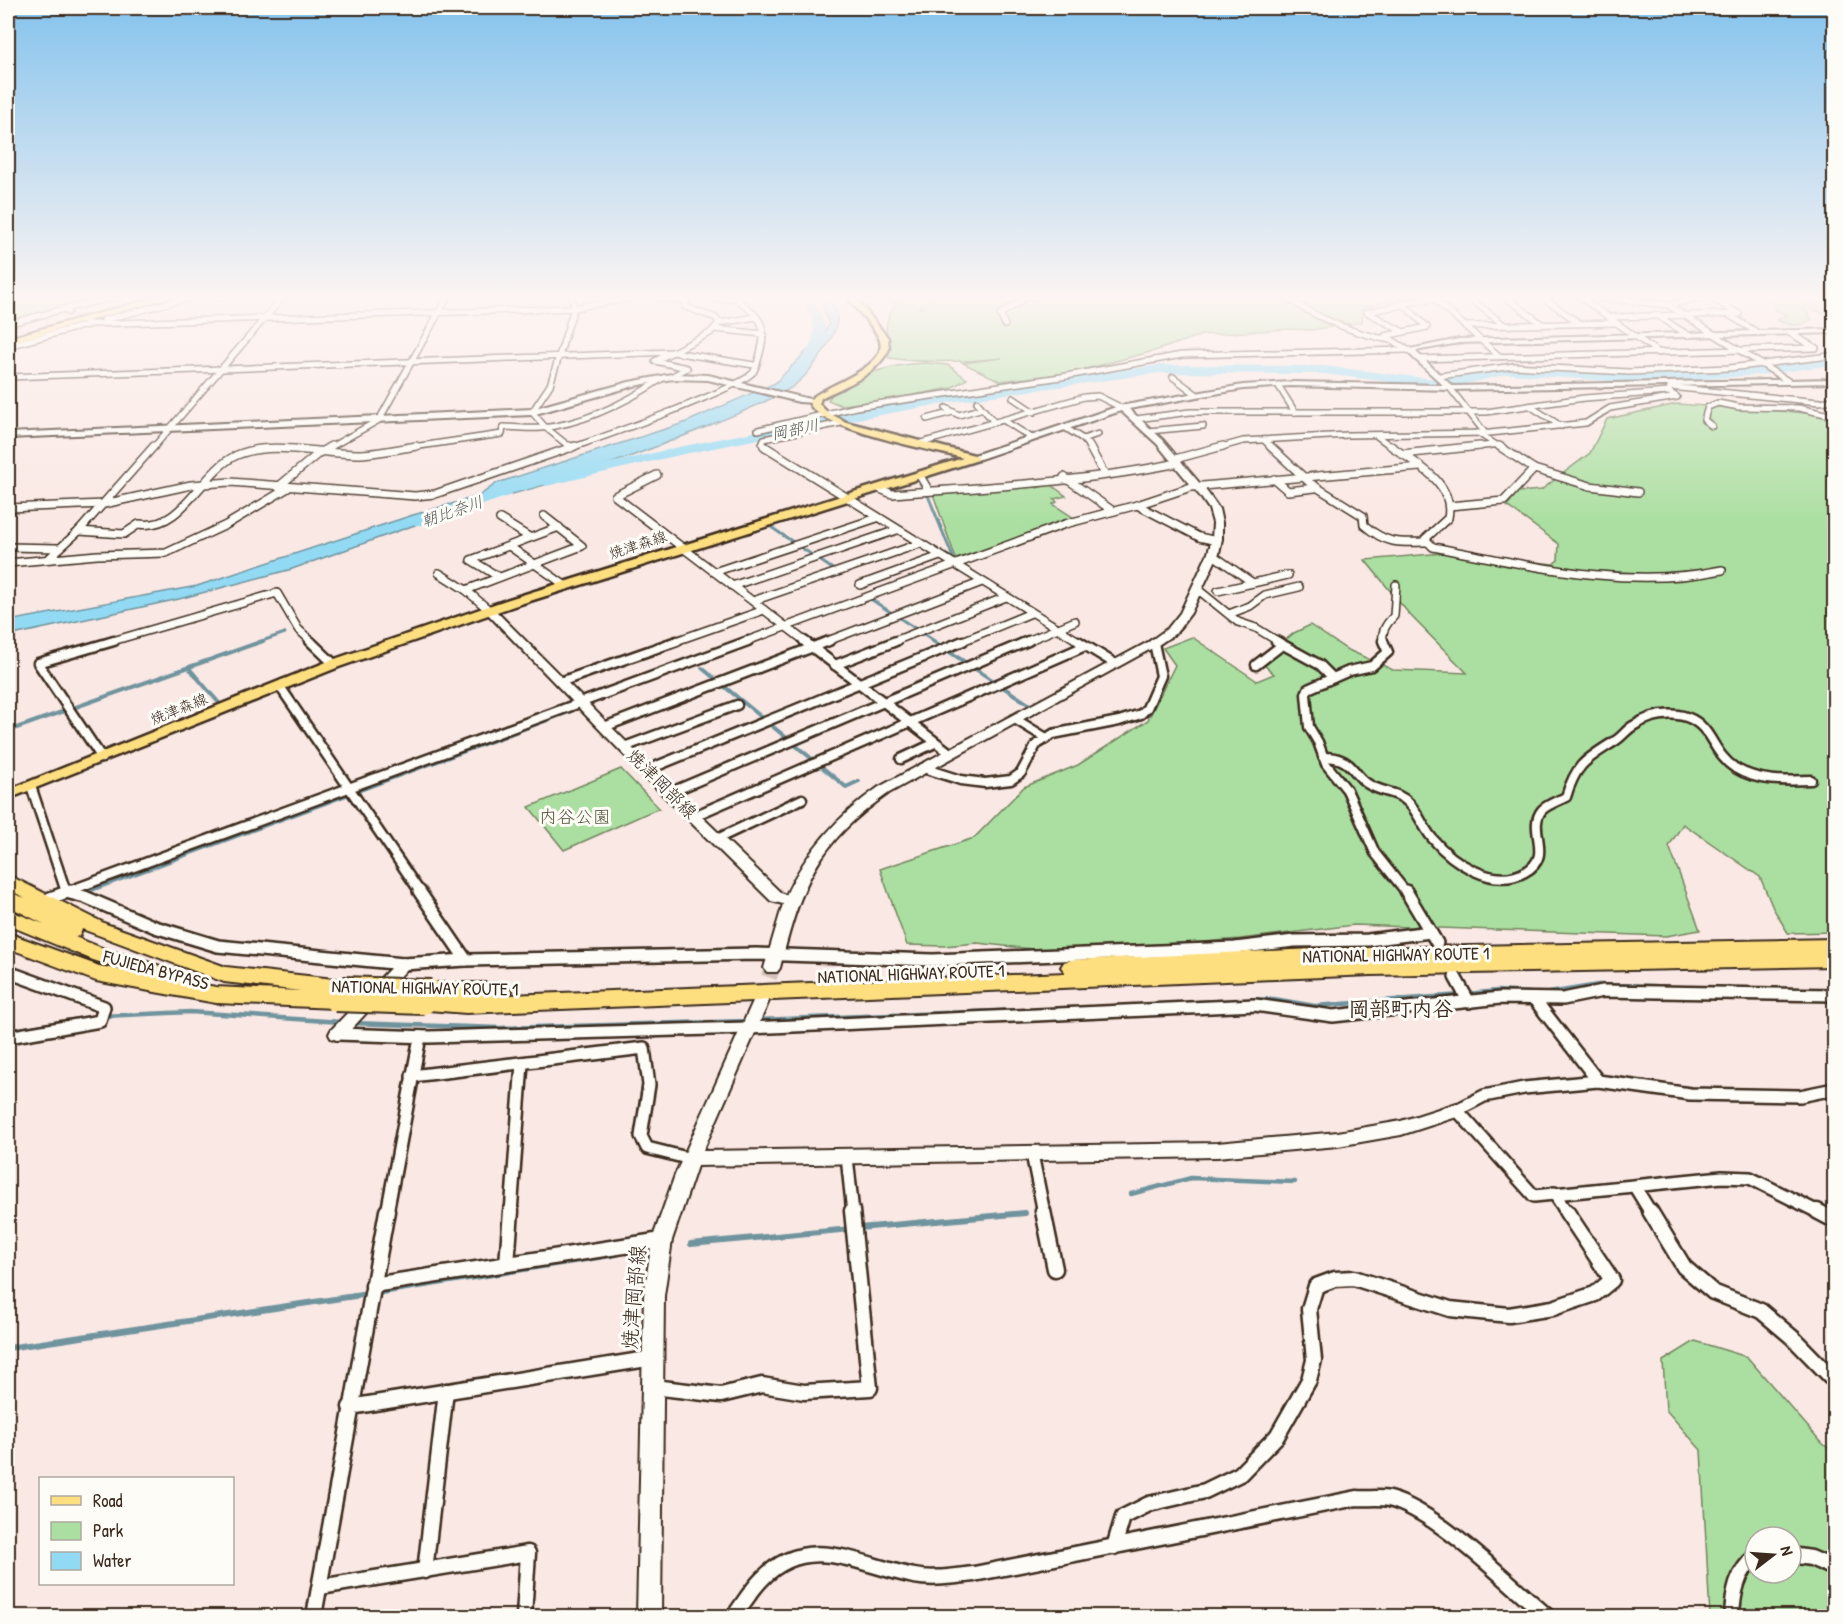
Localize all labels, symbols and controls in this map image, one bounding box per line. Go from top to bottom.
water label: 岡部川 [769,413,821,445]
water label: 朝比奈川 [418,490,486,532]
street label: 焼津森線 [606,525,670,564]
street label: 焼津森線 [147,688,211,730]
street label: 焼津岡部線 [622,743,703,824]
park label: 内谷公園 [539,804,611,829]
street label: NATIONAL HIGHWAY ROUTE 1 [1302,940,1490,969]
street label: FUJIEDA BYPASS [100,943,212,996]
street label: NATIONAL HIGHWAY ROUTE 1 [817,958,1005,989]
street label: NATIONAL HIGHWAY ROUTE 1 [331,973,519,1002]
district label: 岡部町内谷 [1349,994,1454,1023]
street label: 焼津岡部線 [614,1243,653,1351]
legend [39,1477,234,1585]
text: Road [93,1488,123,1513]
text: Park [93,1518,124,1543]
north arrow [1743,1525,1803,1585]
text: N [1776,1543,1799,1558]
text: Water [93,1548,131,1573]

